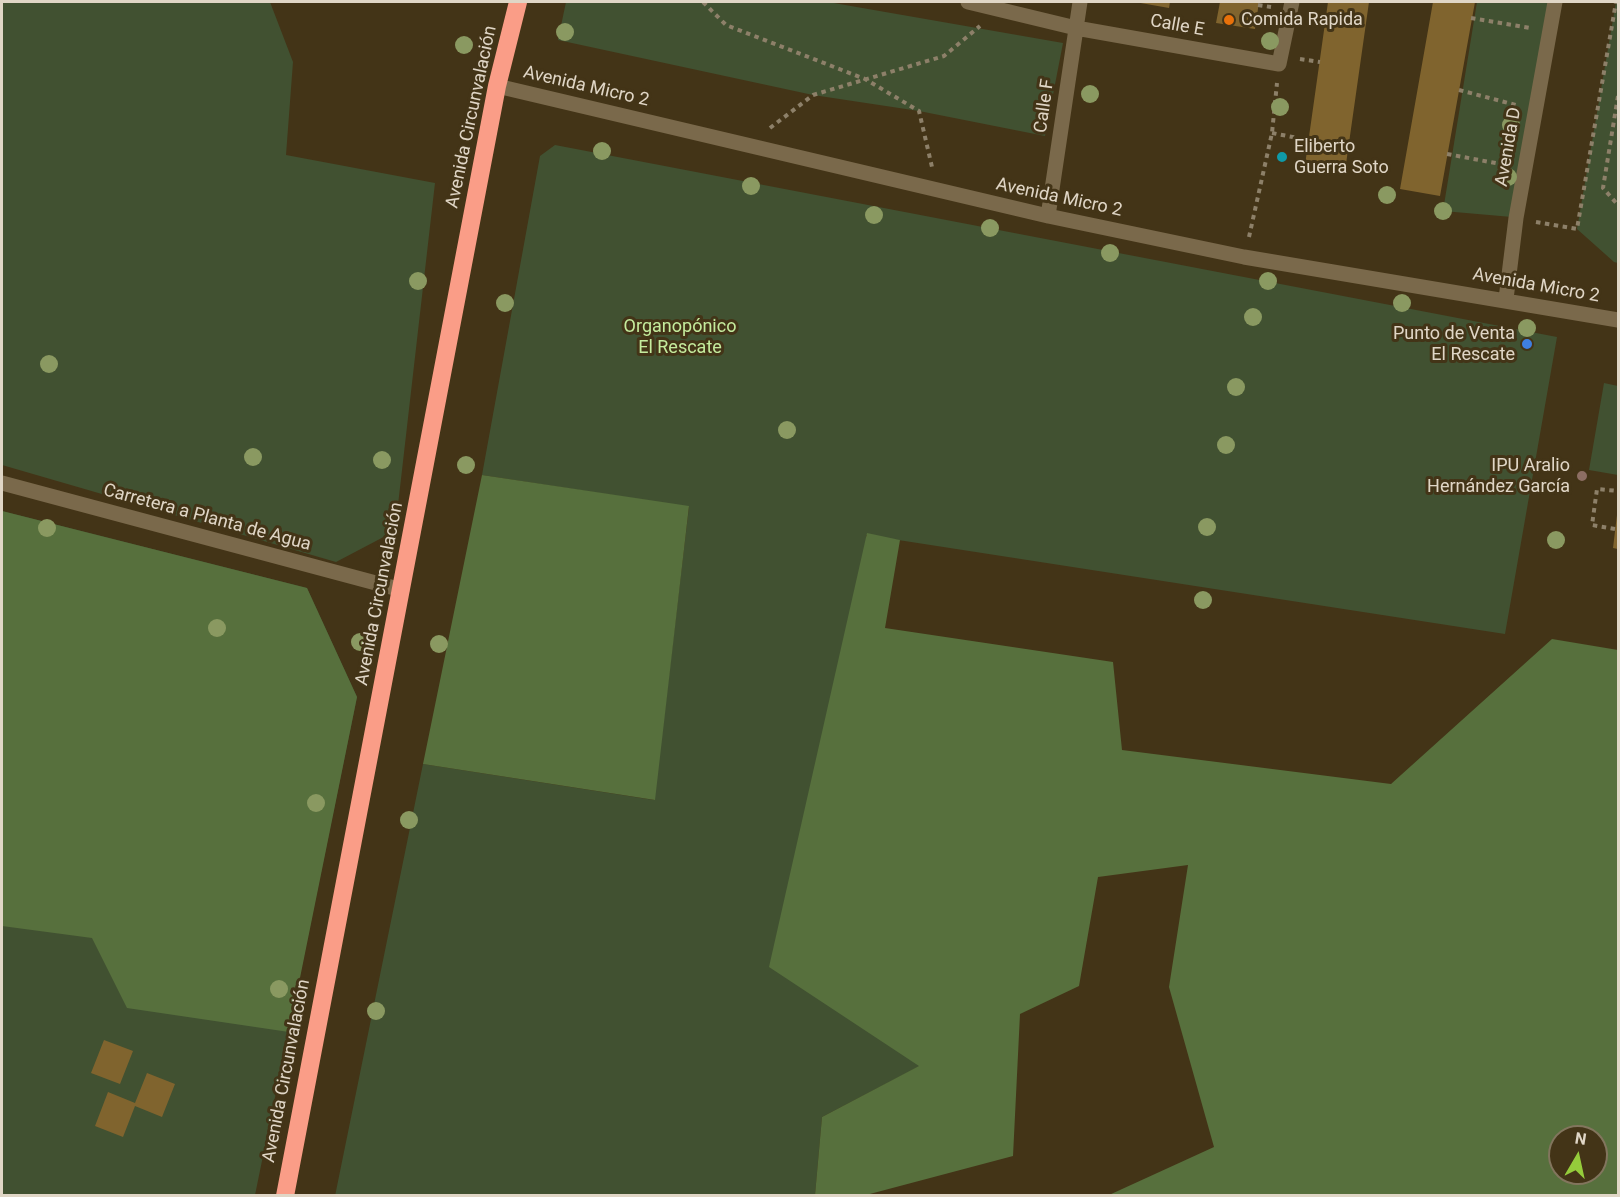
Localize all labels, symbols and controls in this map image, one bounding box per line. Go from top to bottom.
place label: Comida Rapida [1241,9,1363,31]
street label: Calle E [1148,11,1206,41]
marker: Comida Rapida [1222,13,1236,27]
street label: Avenida Circunvalación [442,24,502,210]
street label: Avenida Micro 2 [521,62,651,112]
street label: Calle F [1031,78,1059,134]
street label: Avenida D [1491,106,1527,188]
place label: Eliberto Guerra Soto [1294,136,1389,178]
marker: Eliberto Guerra Soto [1275,150,1289,164]
street label: Avenida Micro 2 [994,174,1124,222]
street label: Avenida Micro 2 [1471,264,1601,308]
park label: Organopónico El Rescate [624,316,736,358]
place label: Punto de Venta El Rescate [1393,323,1515,366]
marker: Punto de Venta El Rescate [1520,337,1534,351]
place label: IPU Aralio Hernández García [1427,455,1570,498]
marker: IPU Aralio Hernández García [1575,469,1589,483]
street label: Carretera a Planta de Agua [101,480,313,556]
street label: Avenida Circunvalación [352,501,408,687]
street label: Avenida Circunvalación [259,978,315,1164]
north arrow [1548,1125,1608,1185]
text: N [1574,1128,1588,1149]

